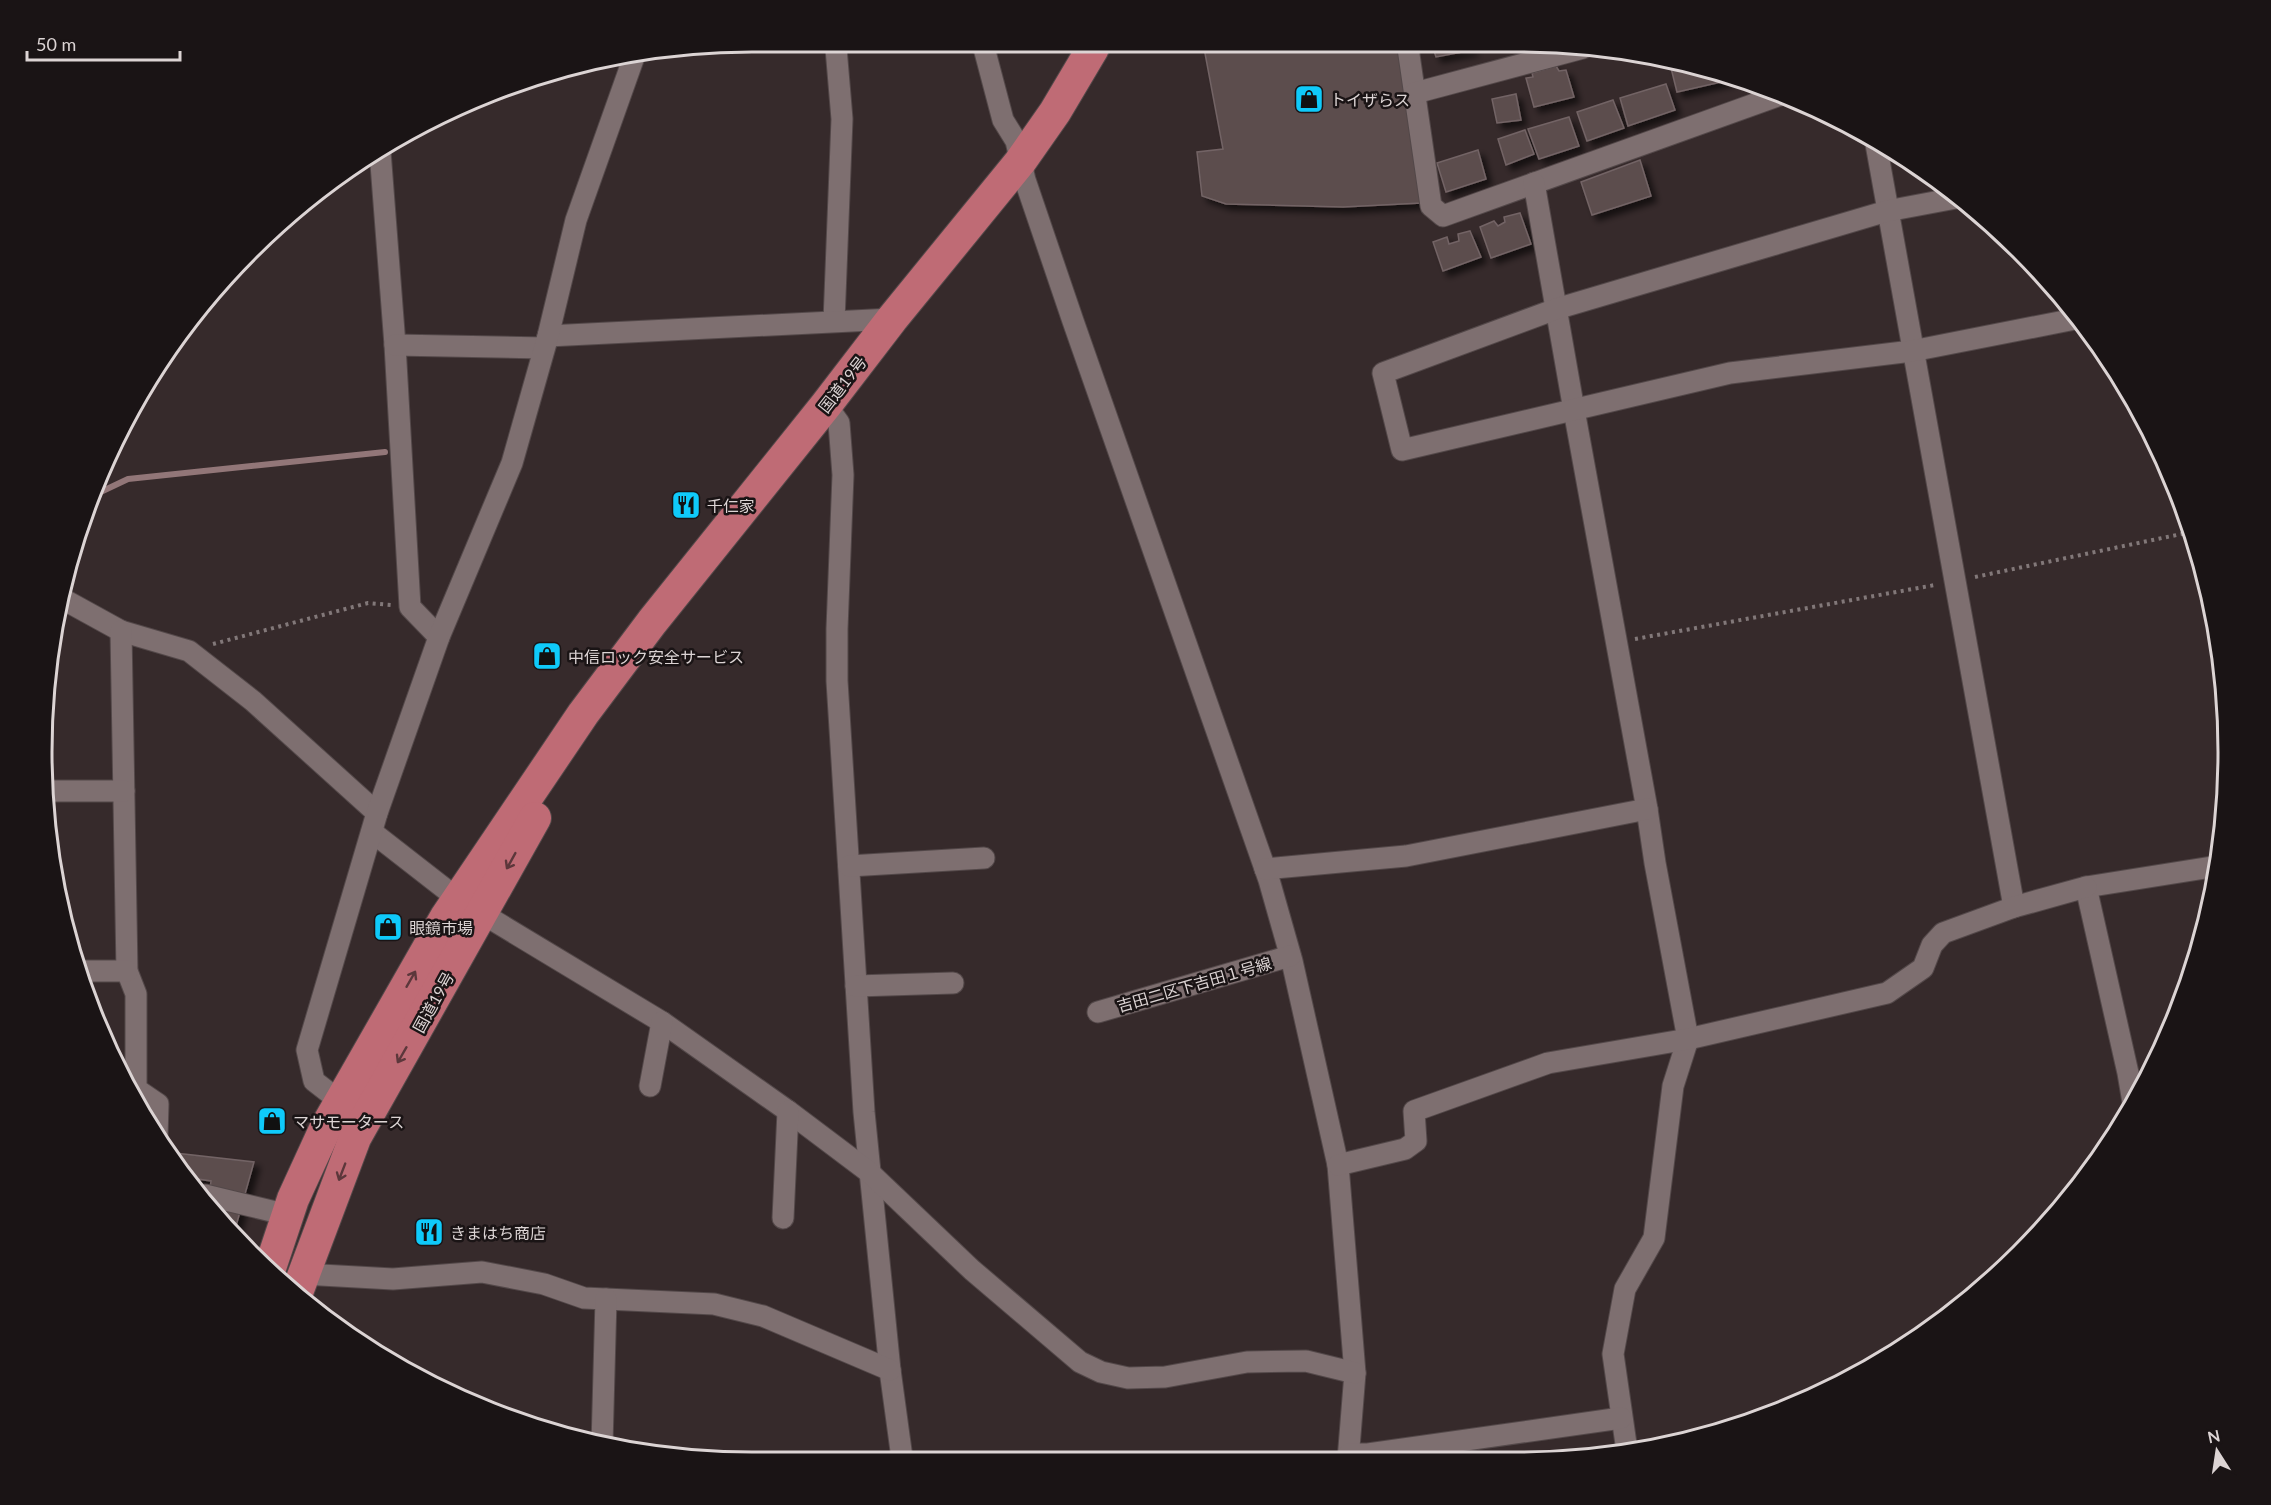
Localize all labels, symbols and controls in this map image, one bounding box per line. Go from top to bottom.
scale bar [27,24,180,62]
text: 50 m [36,33,76,55]
shop icon: トイザらス [1293,83,1325,115]
place label: トイザらス [1330,90,1410,109]
street label: 国道19号 [814,352,870,416]
restaurant icon: 千仁家 [670,489,702,521]
place label: 千仁家 [707,496,755,515]
shop icon: 中信ロック安全サービス [531,640,563,672]
place label: 中信ロック安全サービス [568,647,744,666]
one-way arrow [505,852,517,869]
shop icon: 眼鏡市場 [372,911,404,943]
place label: 眼鏡市場 [409,918,473,937]
street label: 吉田二区下吉田１号線 [1114,953,1274,1015]
street label: 国道19号 [409,968,457,1036]
one-way arrow [405,971,417,988]
one-way arrow [396,1046,408,1063]
shop icon: マサモータース [256,1105,288,1137]
place label: マサモータース [293,1112,404,1131]
one-way arrow [335,1162,346,1181]
restaurant icon: きまはち商店 [413,1216,445,1248]
place label: きまはち商店 [450,1223,546,1242]
north arrow [2187,1421,2247,1481]
text: N [2206,1425,2222,1446]

